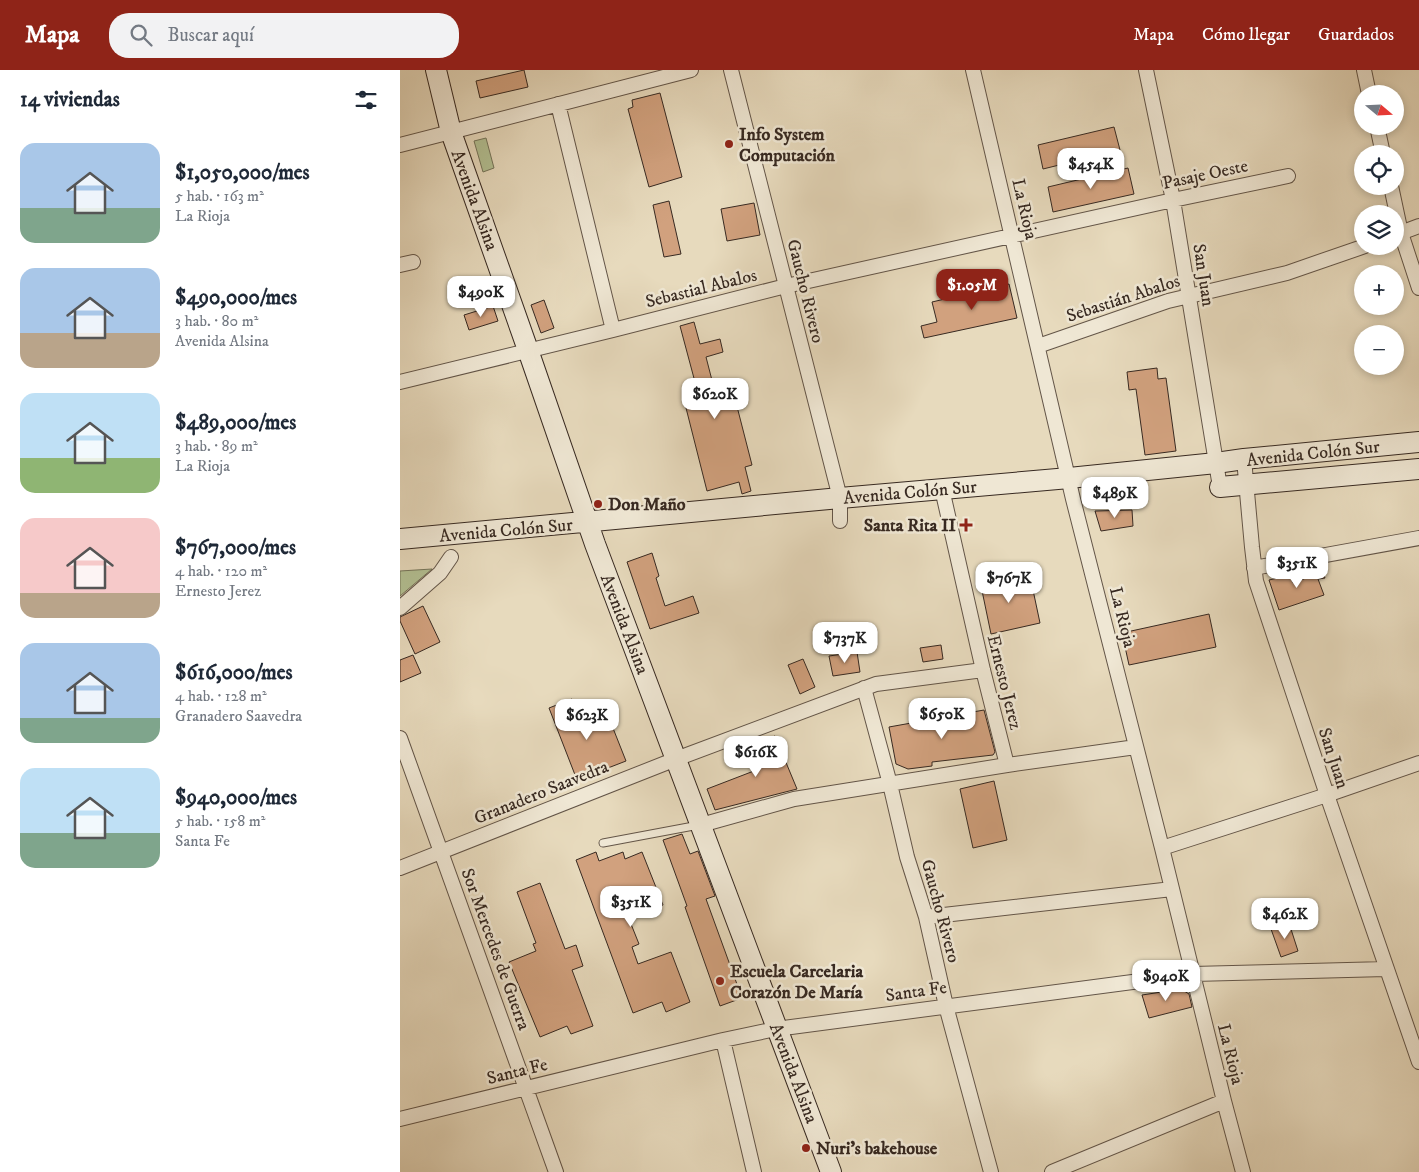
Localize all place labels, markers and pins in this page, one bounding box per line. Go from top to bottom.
place label: Info System Computación [739,124,836,167]
marker: Info System Computación [723,138,735,150]
pin: $454K [1056,148,1126,190]
pin: $1.05M [931,268,1013,311]
pin: $490K [446,276,516,318]
pin: $620K [680,378,750,420]
pin: $489K [1080,476,1150,519]
place label: Don Maño [608,494,686,516]
marker: Don Maño [592,498,604,510]
place label: Santa Rita II [864,515,957,537]
marker: Santa Rita II [960,519,972,531]
pin: $351K [1262,546,1332,589]
pin: $767K [974,562,1044,604]
pin: $737K [810,622,880,664]
pin: $623K [552,698,622,741]
pin: $650K [907,698,977,740]
pin: $616K [721,736,791,778]
pin: $351K [596,886,666,928]
pin: $462K [1250,898,1320,940]
pin: $940K [1131,960,1201,1002]
place label: Escuela Carcelaria Corazón De María [730,961,863,1004]
marker: Escuela Carcelaria Corazón De María [714,975,726,987]
place label: Nuri's bakehouse [816,1138,938,1160]
marker: Nuri's bakehouse [800,1142,812,1154]

